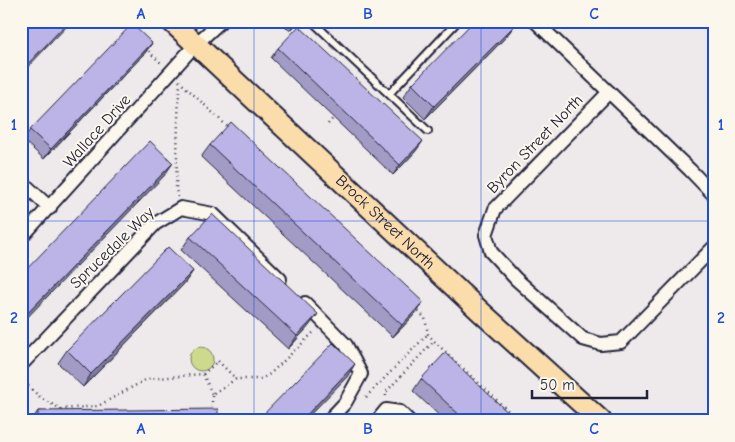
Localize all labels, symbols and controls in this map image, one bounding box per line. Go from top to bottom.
text: A [137,5,146,23]
text: B [363,5,373,23]
text: C [589,5,599,23]
street label: Wallace Drive [60,91,134,171]
street label: Byron Street North [483,91,587,197]
text: 1 [11,116,17,134]
text: 1 [718,116,724,134]
street label: Brock Street North [332,171,439,273]
street label: Sprucedale Way [66,203,158,292]
text: 2 [10,309,18,327]
text: 2 [717,309,725,327]
scale bar [532,367,648,399]
text: 50 m [540,376,575,394]
text: A [137,420,146,438]
text: B [363,420,373,438]
text: C [589,420,599,438]

